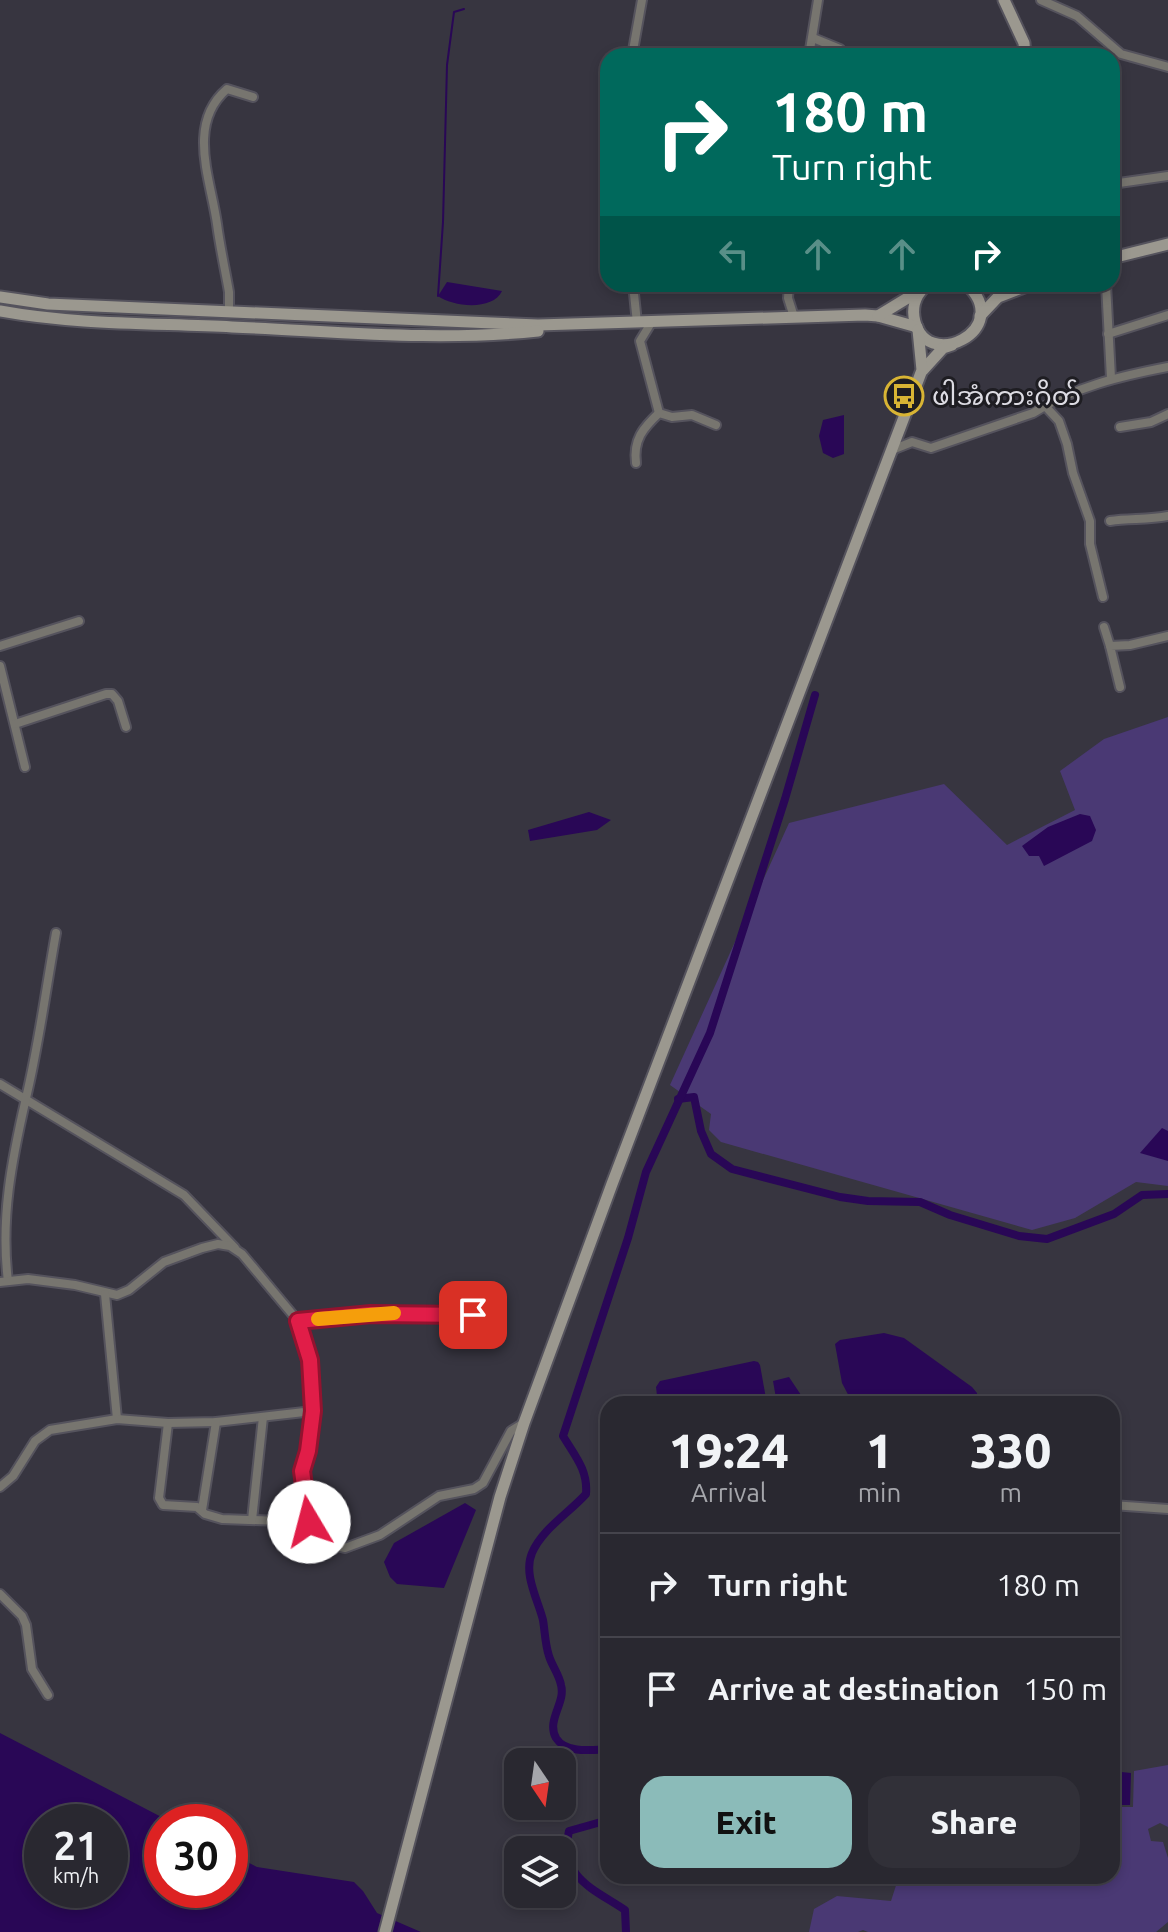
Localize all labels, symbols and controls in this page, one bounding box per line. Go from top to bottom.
icon: right [640,80,744,184]
text: 180 m [772,80,928,143]
text: Turn right [772,146,932,187]
icon: left [712,232,756,276]
icon: ahead [796,232,840,276]
icon: ahead [880,232,924,276]
icon: right [964,232,1008,276]
bus stop icon: ဖါအံကားဂိတ် [883,375,925,417]
place label: ဖါအံကားဂိတ် [932,379,1081,410]
pin [439,1281,507,1349]
icon: arrive [451,1293,495,1337]
text: 19:24 [669,1423,789,1477]
text: 1 [866,1423,893,1477]
text: 330 [970,1423,1051,1477]
text: Arrival [691,1478,767,1507]
text: min [858,1478,901,1507]
text: m [999,1478,1022,1507]
position arrow [267,1480,351,1564]
icon: right [640,1563,684,1607]
text: Turn right [708,1568,848,1602]
text: 180 m [996,1568,1080,1602]
icon: arrive [640,1667,684,1711]
text: Arrive at destination [708,1672,1000,1706]
text: 150 m [1024,1672,1107,1706]
north arrow [504,1748,576,1820]
map controls [504,1748,576,1908]
button: Exit [640,1776,852,1868]
button: Share [868,1776,1080,1868]
speed limit sign: 30 [144,1804,248,1908]
text: 21 [53,1823,99,1868]
button: layers [504,1836,576,1908]
text: km/h [53,1864,99,1887]

